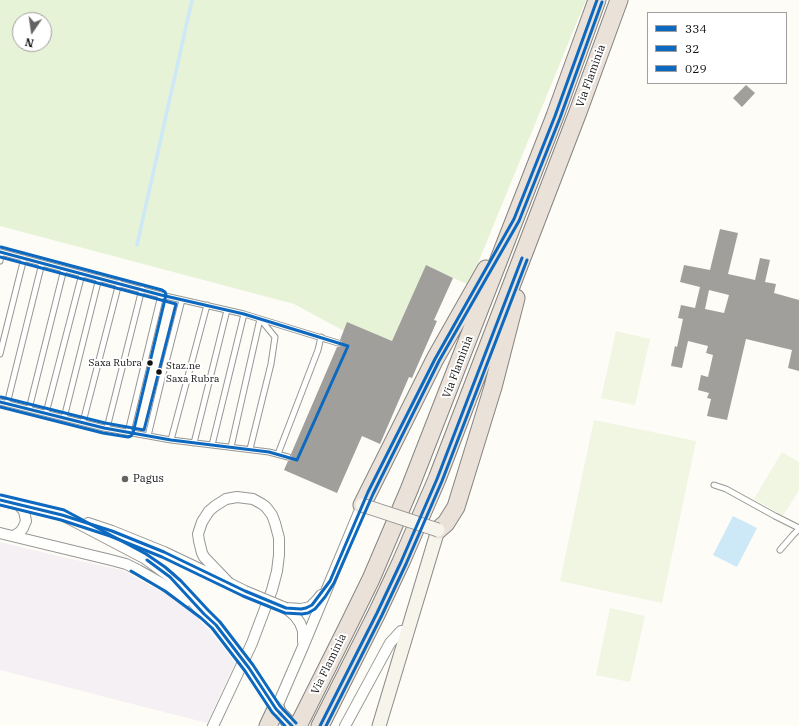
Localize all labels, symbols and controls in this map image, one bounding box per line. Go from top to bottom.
north arrow [12,12,52,52]
legend [647,12,787,84]
text: 334 [685,21,707,36]
text: N [24,35,35,51]
text: 32 [685,41,699,56]
street label: Via Flaminia [574,43,608,109]
text: 029 [685,61,707,76]
street label: Via Flaminia [440,334,476,400]
place label: Saxa Rubra [89,357,142,369]
marker: Saxa Rubra [145,358,155,368]
place label: Staz.ne Saxa Rubra [166,360,219,384]
marker: Staz.ne Saxa Rubra [154,367,164,377]
place label: Pagus [133,472,164,486]
marker: Pagus [120,474,130,484]
street label: Via Flaminia [309,632,349,696]

